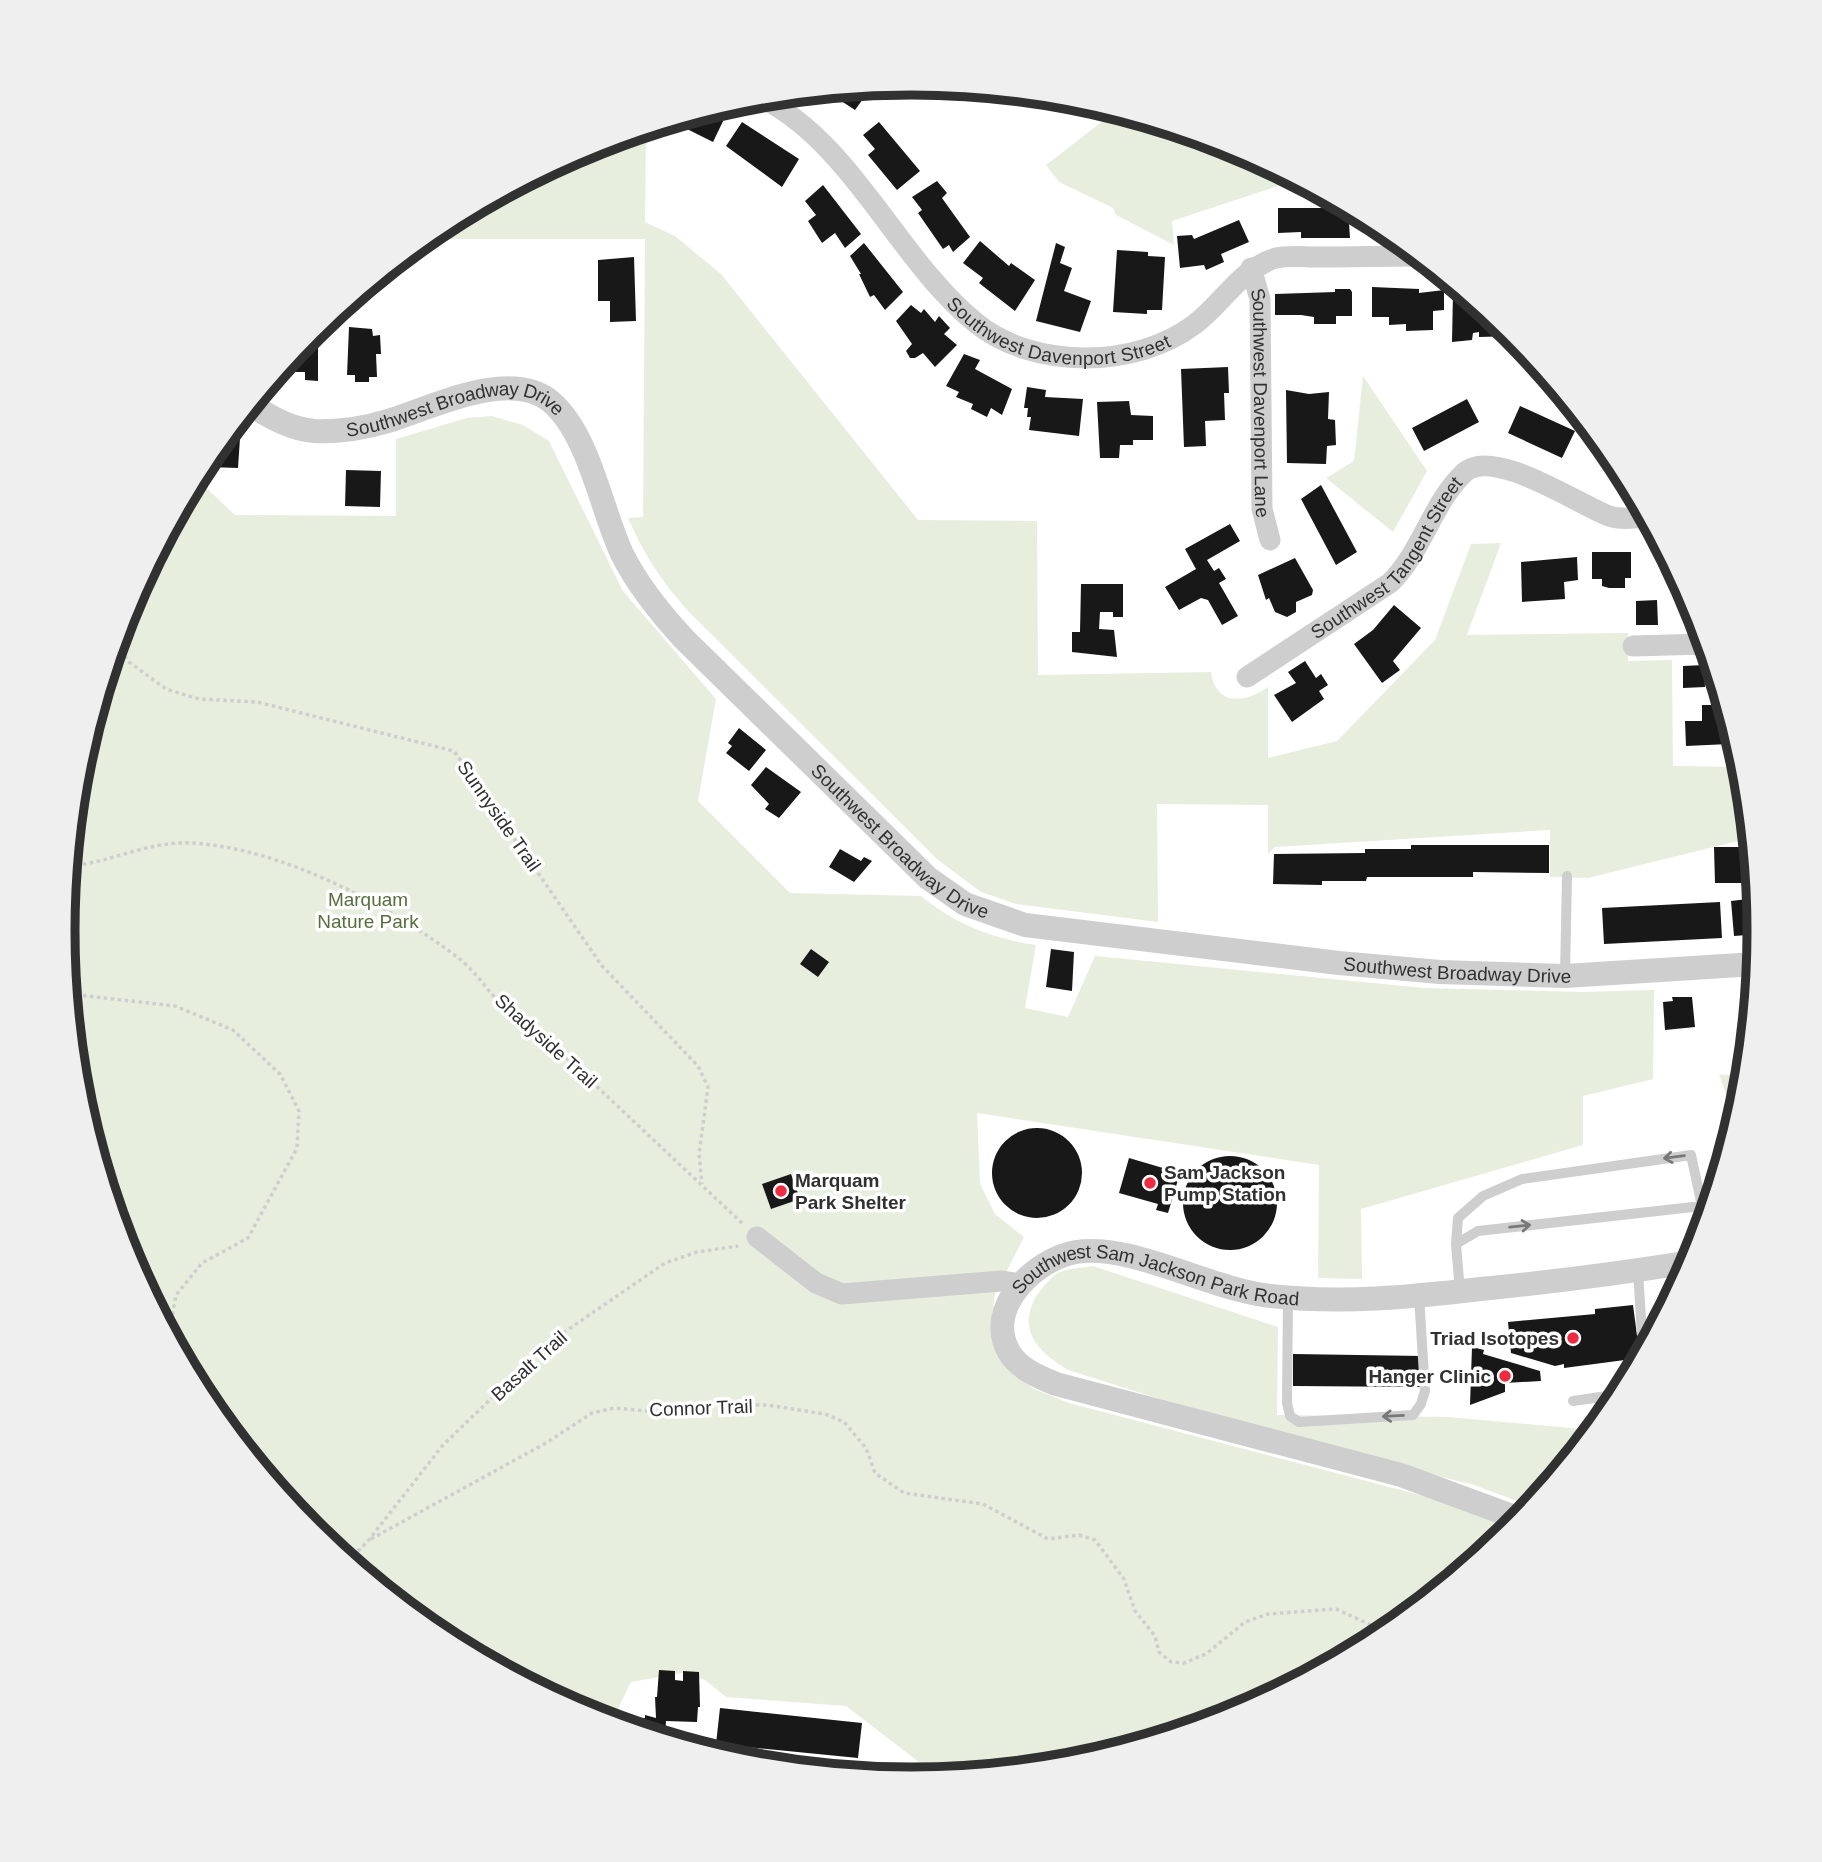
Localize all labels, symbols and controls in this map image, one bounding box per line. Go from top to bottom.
street label: Southwest Davenport Lane [1247,286,1274,520]
street label: Southwest Davenport Street [943,292,1174,369]
street label: Southwest Broadway Drive [345,378,569,440]
street label: Southwest Tangent Street [1307,472,1466,643]
street label: Sunnyside Trail [453,757,545,875]
street label: Southwest Broadway Drive [807,760,992,922]
park label: Marquam Nature Park [317,889,419,932]
street label: Southwest Broadway Drive [1342,953,1572,987]
street label: Shadyside Trail [491,990,601,1092]
one-way arrow [1663,1151,1686,1164]
place label: Sam Jackson Pump Station [1164,1162,1286,1205]
place label: Marquam Park Shelter [795,1170,906,1213]
marker: Sam Jackson Pump Station [1142,1175,1158,1191]
marker: Marquam Park Shelter [773,1183,789,1199]
one-way arrow [1508,1219,1531,1232]
text: Southwest Sam Jackson Park Road [1007,1240,1300,1309]
street label: Southwest Sam Jackson Park Road [1008,1289,1312,1311]
street label: Basalt Trail [487,1327,571,1405]
place label: Triad Isotopes [1430,1328,1559,1349]
marker: Triad Isotopes [1565,1330,1581,1346]
place label: Hanger Clinic [1369,1366,1491,1387]
marker: Hanger Clinic [1497,1368,1513,1384]
street label: Connor Trail [649,1396,753,1420]
one-way arrow [1382,1410,1405,1423]

